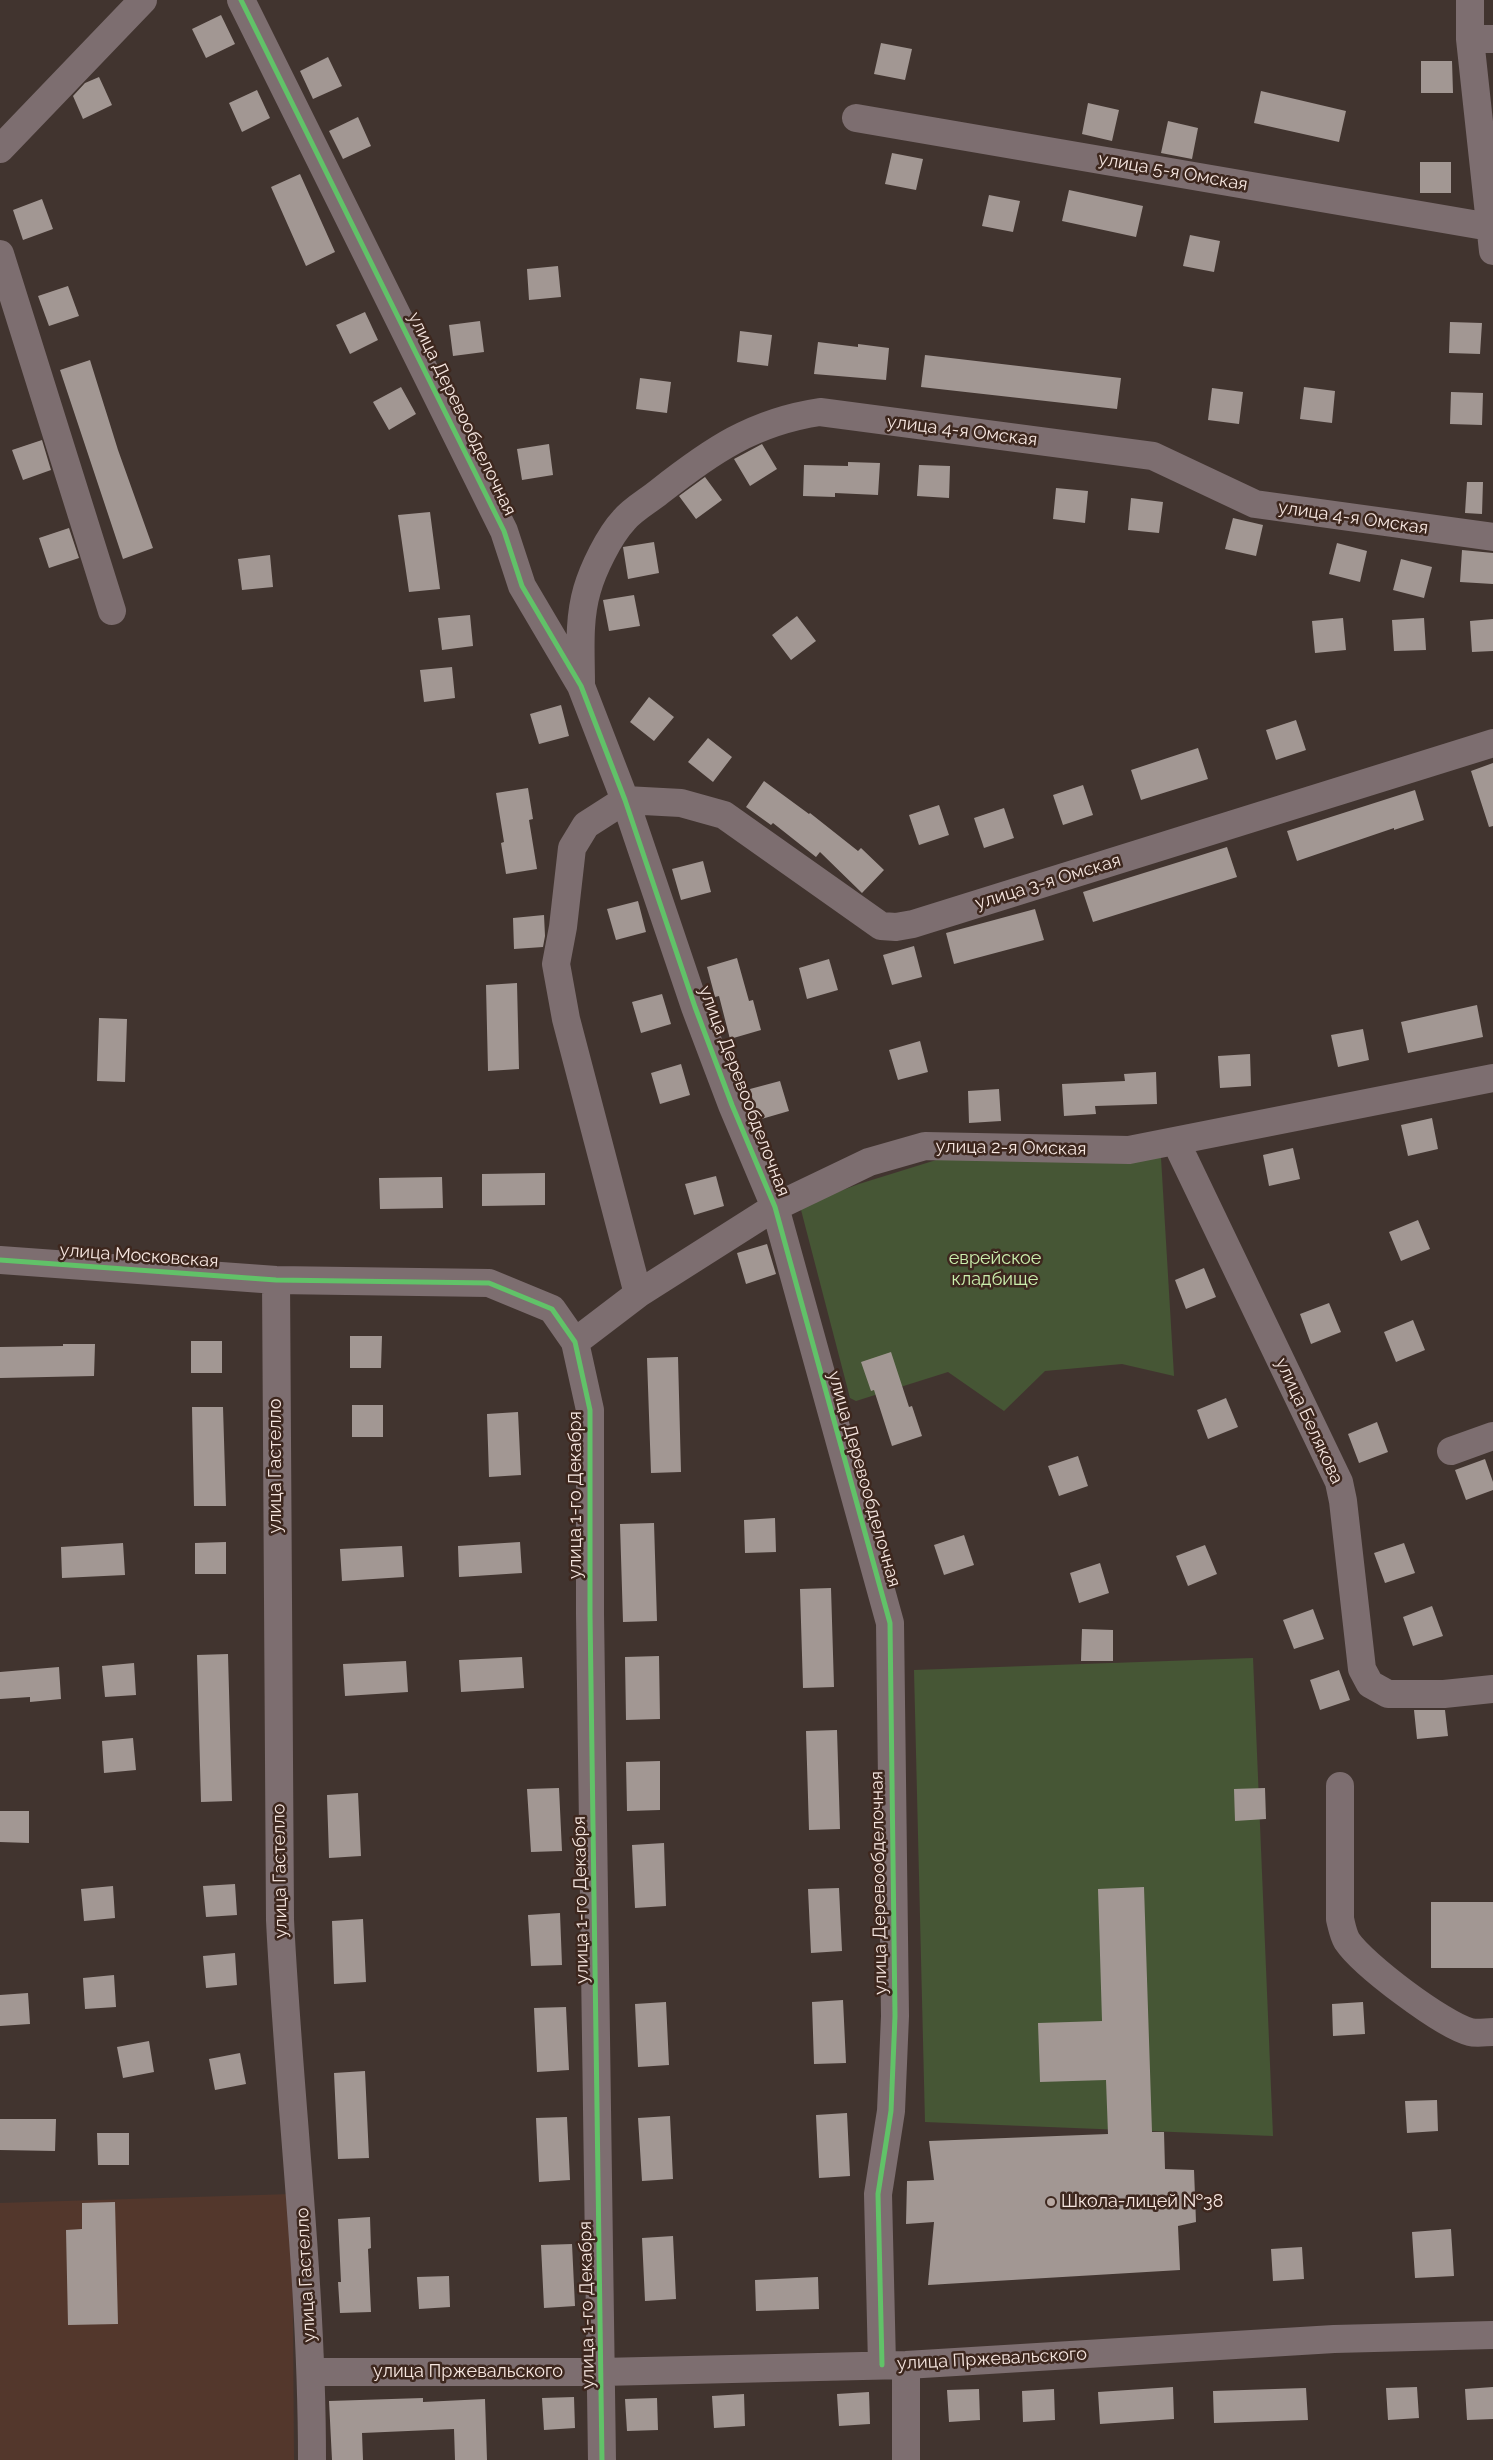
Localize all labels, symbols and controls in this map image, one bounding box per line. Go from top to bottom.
street label: улица 5-я Омская [1097,148,1249,196]
street label: улица Деревообделочная [403,309,521,519]
street label: улица 4-я Омская [886,411,1038,451]
street label: улица 4-я Омская [1277,497,1429,539]
street label: улица 3-я Омская [973,850,1123,914]
street label: улица Деревообделочная [694,983,794,1199]
street label: улица 2-я Омская [935,1136,1087,1160]
street label: улица Московская [59,1240,219,1272]
park label: еврейское кладбище [949,1248,1041,1290]
street label: улица Белякова [1270,1355,1348,1487]
street label: улица Деревообделочная [823,1368,905,1590]
street label: улица Гастелло [265,1399,287,1533]
street label: улица 1-го Декабря [565,1411,587,1579]
street label: улица Деревообделочная [866,1771,892,1995]
street label: улица Гастелло [268,1803,292,1939]
street label: улица 1-го Декабря [569,1816,593,1984]
place label: Школа-лицей №38 [1061,2191,1223,2213]
marker: Школа-лицей №38 [1045,2196,1057,2208]
street label: улица Гастелло [292,2207,320,2343]
street label: улица 1-го Декабря [575,2221,599,2389]
street label: улица Пржевальского [896,2343,1088,2375]
street label: улица Пржевальского [373,2361,563,2383]

